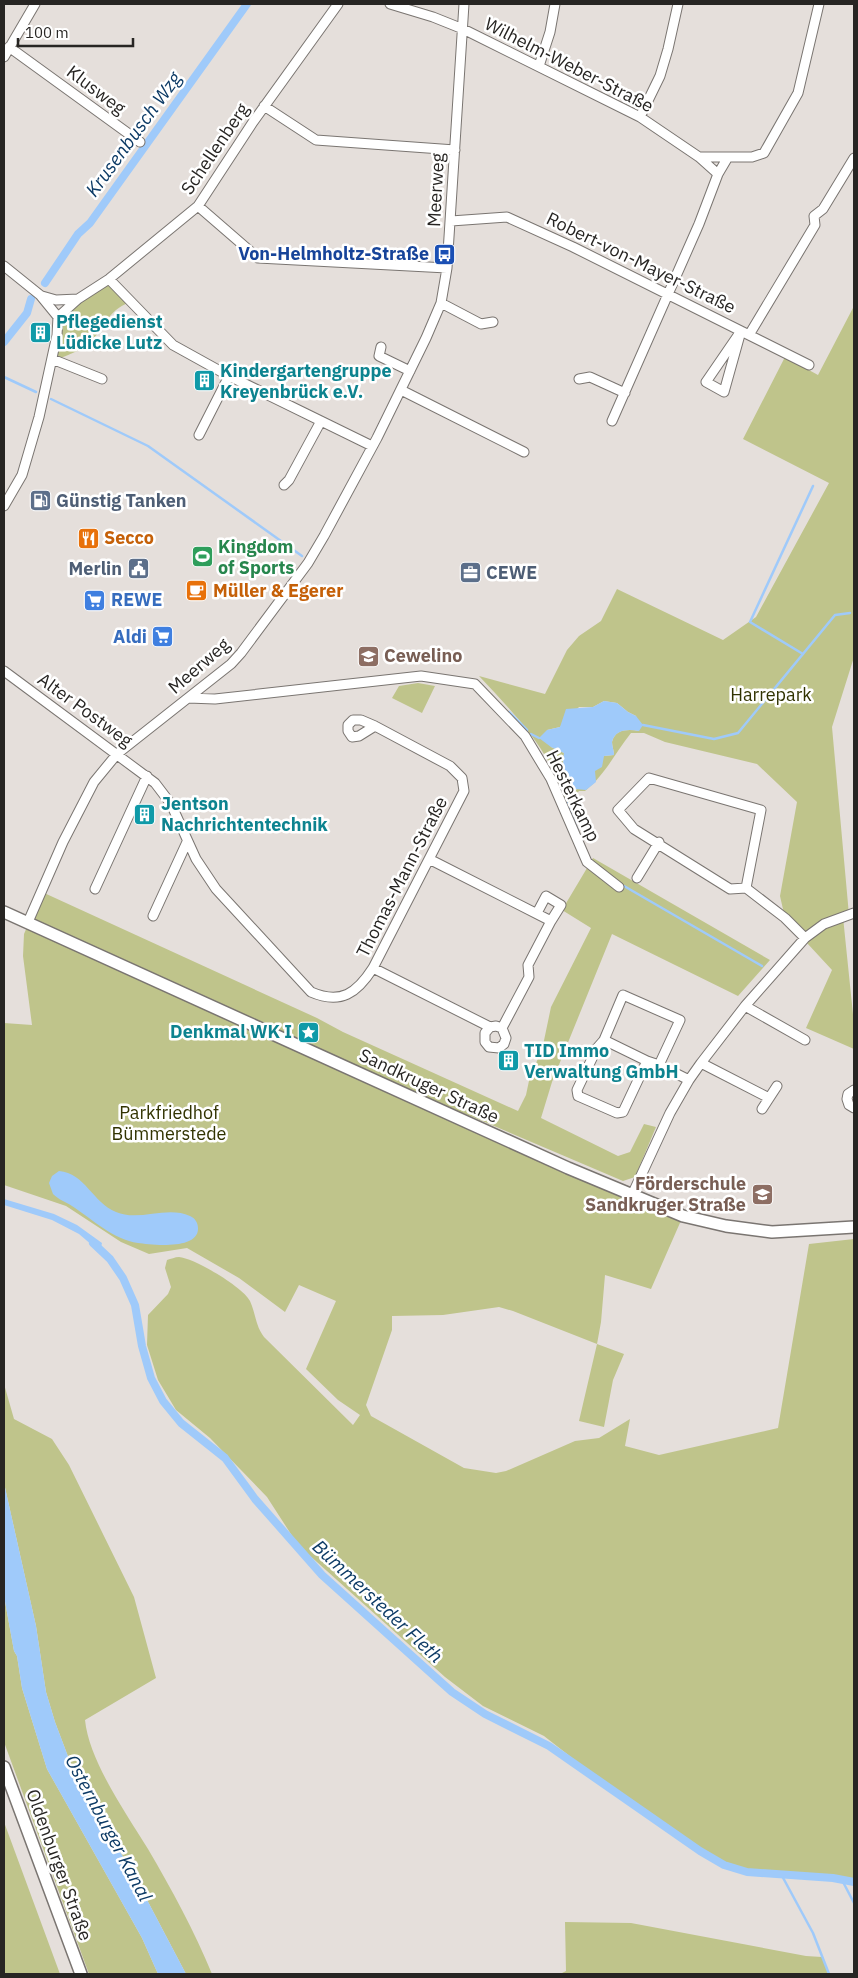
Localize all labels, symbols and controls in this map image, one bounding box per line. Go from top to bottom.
street label: Wilhelm-Weber-Straße [481,12,658,117]
scale bar [18,15,132,47]
text: 100 m [25,23,69,42]
street label: Klusweg [62,60,131,120]
water label: Krusenbusch Wzg [80,66,187,201]
street label: Schellenberg [176,98,254,199]
street label: Meerweg [422,152,449,228]
street label: Robert-von-Mayer-Straße [543,207,740,318]
place label: Von-Helmholtz-Straße [238,242,429,265]
bus stop icon: Von-Helmholtz-Straße [433,242,457,266]
place label: Pflegedienst Lüdicke Lutz [56,310,163,354]
building icon: Pflegedienst Lüdicke Lutz [28,320,52,344]
place label: Kindergartengruppe Kreyenbrück e.V. [220,359,392,403]
building icon: Kindergartengruppe Kreyenbrück e.V. [192,369,216,393]
fuel station icon: Günstig Tanken [28,489,52,513]
place label: Günstig Tanken [56,489,187,512]
restaurant icon: Secco [76,526,100,550]
place label: Secco [104,526,154,549]
place label: Kingdom of Sports [218,535,294,579]
sports icon: Kingdom of Sports [190,545,214,569]
place label: Merlin [69,557,122,580]
public building icon: Merlin [126,557,150,581]
office icon: CEWE [458,561,482,585]
place label: CEWE [486,561,537,584]
cafe icon: Müller & Egerer [185,579,209,603]
place label: Müller & Egerer [213,579,343,602]
supermarket icon: REWE [83,588,107,612]
place label: REWE [111,588,163,611]
place label: Aldi [113,625,147,648]
supermarket icon: Aldi [151,625,175,649]
street label: Meerweg [163,632,235,699]
school or university icon: Cewelino [356,644,380,668]
place label: Cewelino [384,644,462,667]
street label: Alter Postweg [33,667,138,752]
park label: Harrepark [730,683,812,706]
street label: Hesterkamp [541,746,606,845]
place label: Jentson Nachrichtentechnik [161,792,328,836]
street label: Thomas-Mann-Straße [351,792,452,961]
building icon: Jentson Nachrichtentechnik [133,802,157,826]
place label: Denkmal WK I [170,1020,292,1043]
place icon: Denkmal WK I [296,1020,320,1044]
place label: TID Immo Verwaltung GmbH [524,1039,679,1083]
street label: Sandkruger Straße [356,1043,503,1128]
building icon: TID Immo Verwaltung GmbH [496,1049,520,1073]
park label: Parkfriedhof Bümmerstede [112,1101,227,1145]
place label: Förderschule Sandkruger Straße [585,1172,746,1216]
school or university icon: Förderschule Sandkruger Straße [750,1182,774,1206]
water label: Bümmersteder Fleth [308,1534,448,1668]
water label: Osternburger Kanal [60,1751,158,1905]
street label: Oldenburger Straße [21,1786,98,1944]

